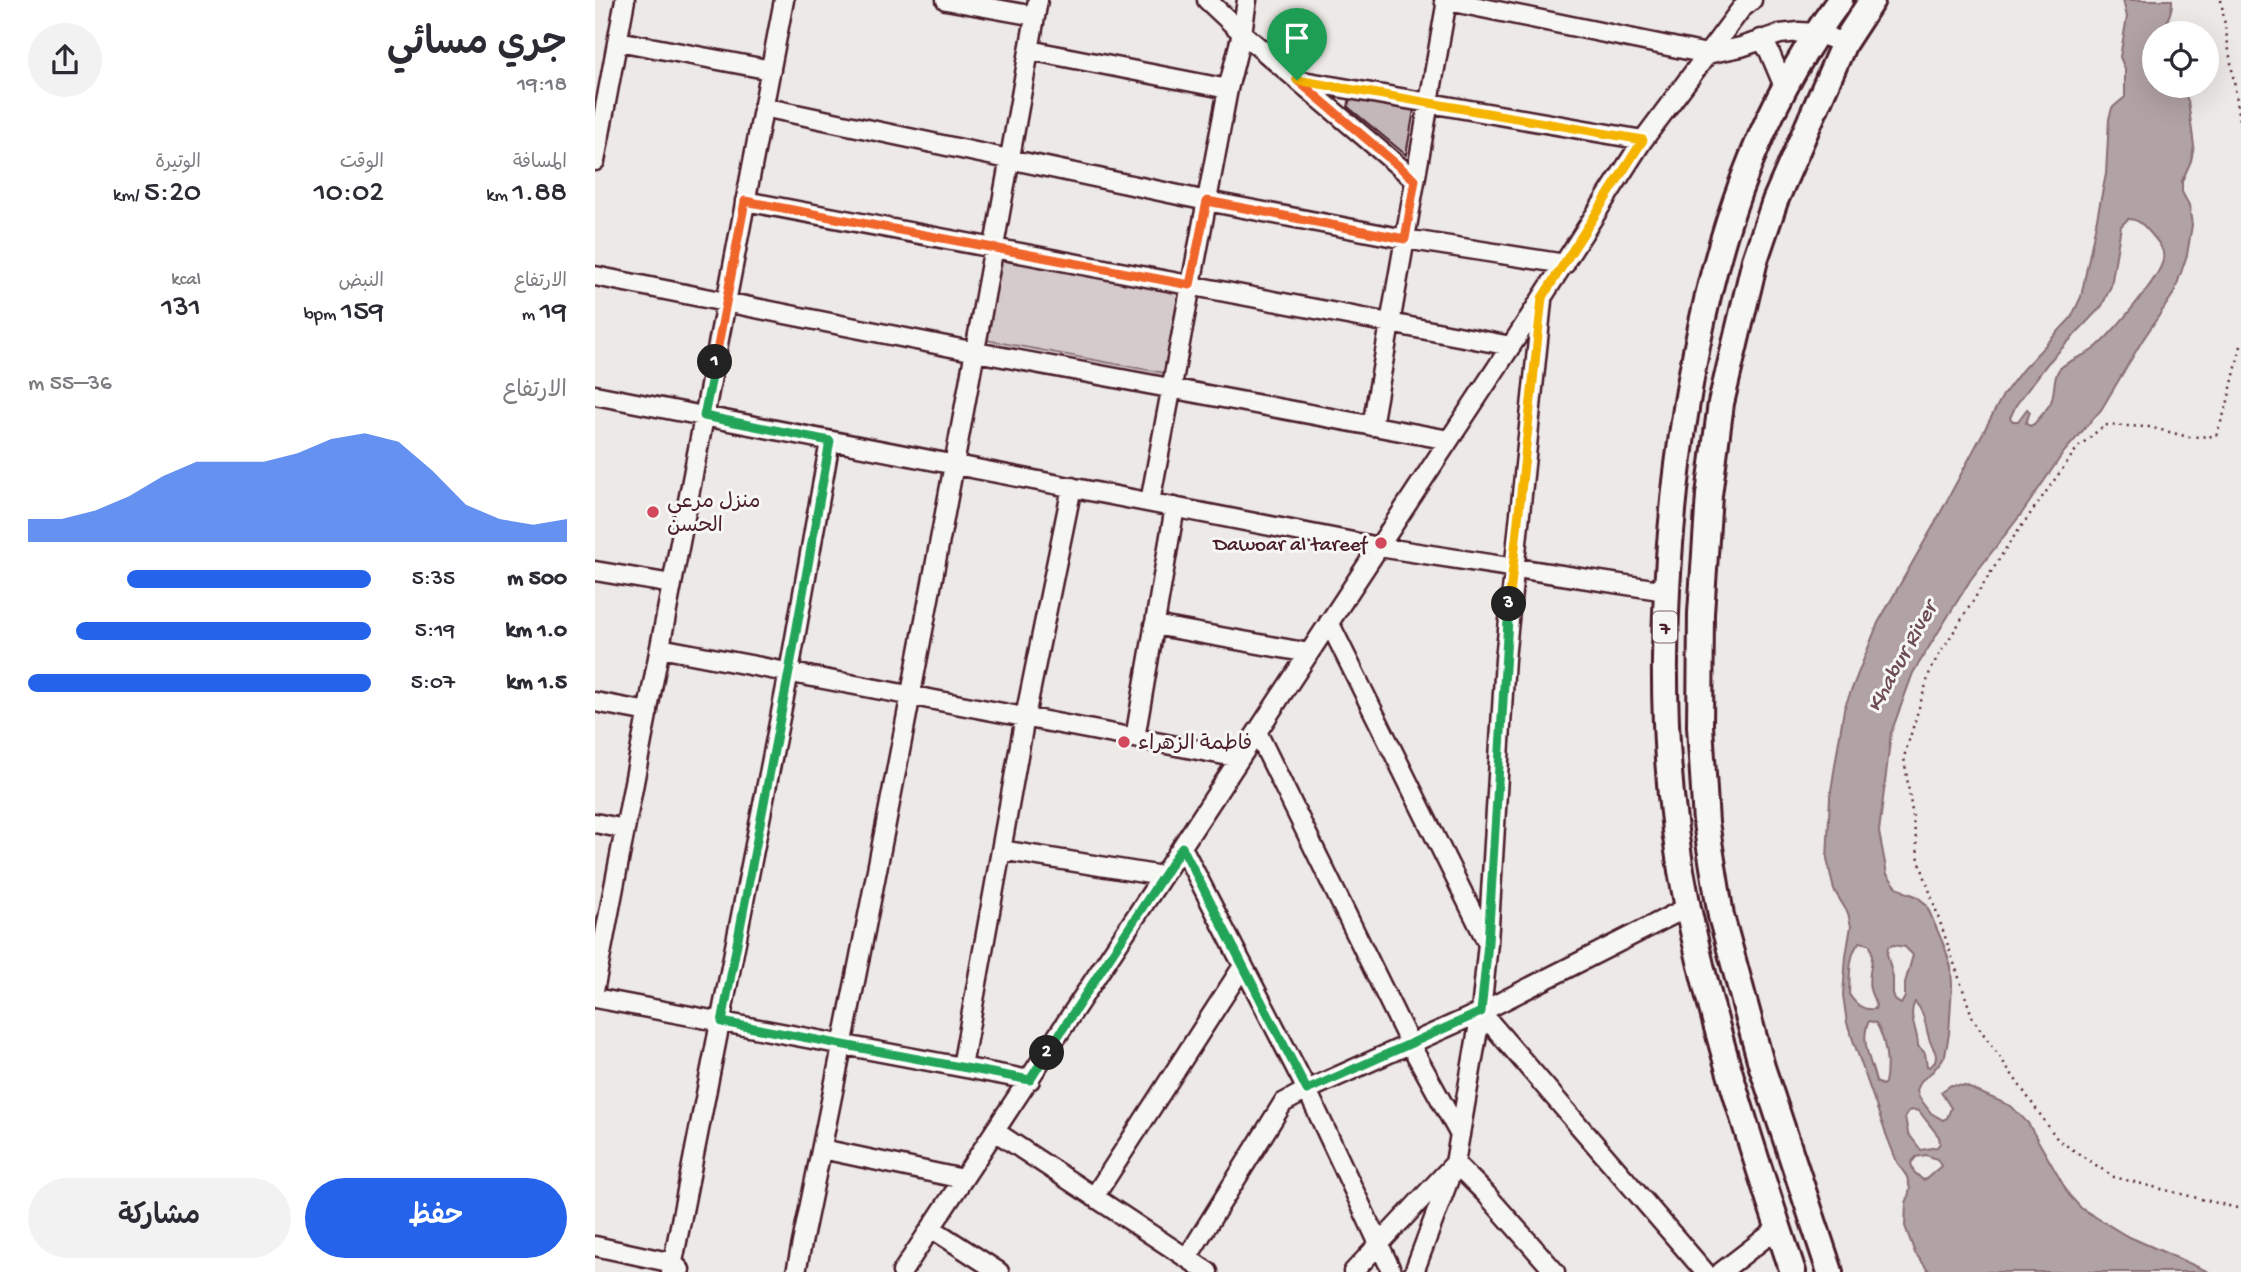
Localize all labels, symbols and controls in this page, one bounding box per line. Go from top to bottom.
pin [1267,8,1327,80]
icon: arrive [1278,19,1316,57]
map controls [2142,21,2219,98]
button: locate [2142,21,2219,98]
button: share [28,23,102,97]
text: جري مسائي [387,24,567,68]
text: 19:18 [517,72,567,99]
text: الوتيرة [155,152,201,175]
text: الوقت [340,152,384,175]
text: المسافة [513,152,567,175]
text: 5:20 [144,177,201,212]
text: 10:02 [314,177,384,212]
text: 1.88 [513,177,567,212]
text: /km [113,185,144,208]
text: km [486,185,513,208]
text: kcal [171,269,201,292]
text: النبض [339,271,384,294]
text: الارتفاع [514,271,567,294]
text: 131 [161,292,201,327]
text: 159 [341,296,384,331]
text: 19 [540,296,567,331]
text: bpm [304,304,341,327]
text: m [522,304,540,327]
pin: 1 [697,344,733,380]
text: 1 [711,350,718,373]
text: 36–55 m [28,371,112,398]
text: الارتفاع [503,378,567,405]
place label: منزل مرعي الحسن [667,491,760,540]
marker: منزل مرعي الحسن [645,504,661,520]
place label: Dawoar al tareef [1211,534,1369,559]
marker: Dawoar al tareef [1373,535,1389,551]
text: 5:35 [412,566,455,593]
text: 500 m [507,566,567,593]
pin: 3 [1492,586,1527,622]
text: 3 [1504,592,1513,615]
water label: Khabur River [1862,594,1947,717]
road number: 7 [1653,612,1677,642]
text: 5:19 [415,618,455,645]
text: 1.0 km [505,618,567,645]
text: 5:07 [411,670,455,697]
text: 1.5 km [506,670,567,697]
place label: فاطمة الزهراء [1138,733,1252,758]
marker: فاطمة الزهراء [1116,734,1132,750]
pin: 2 [1029,1036,1065,1070]
text: 2 [1042,1041,1051,1064]
button: مشاركة [28,1178,291,1258]
button: حفظ [305,1178,567,1258]

